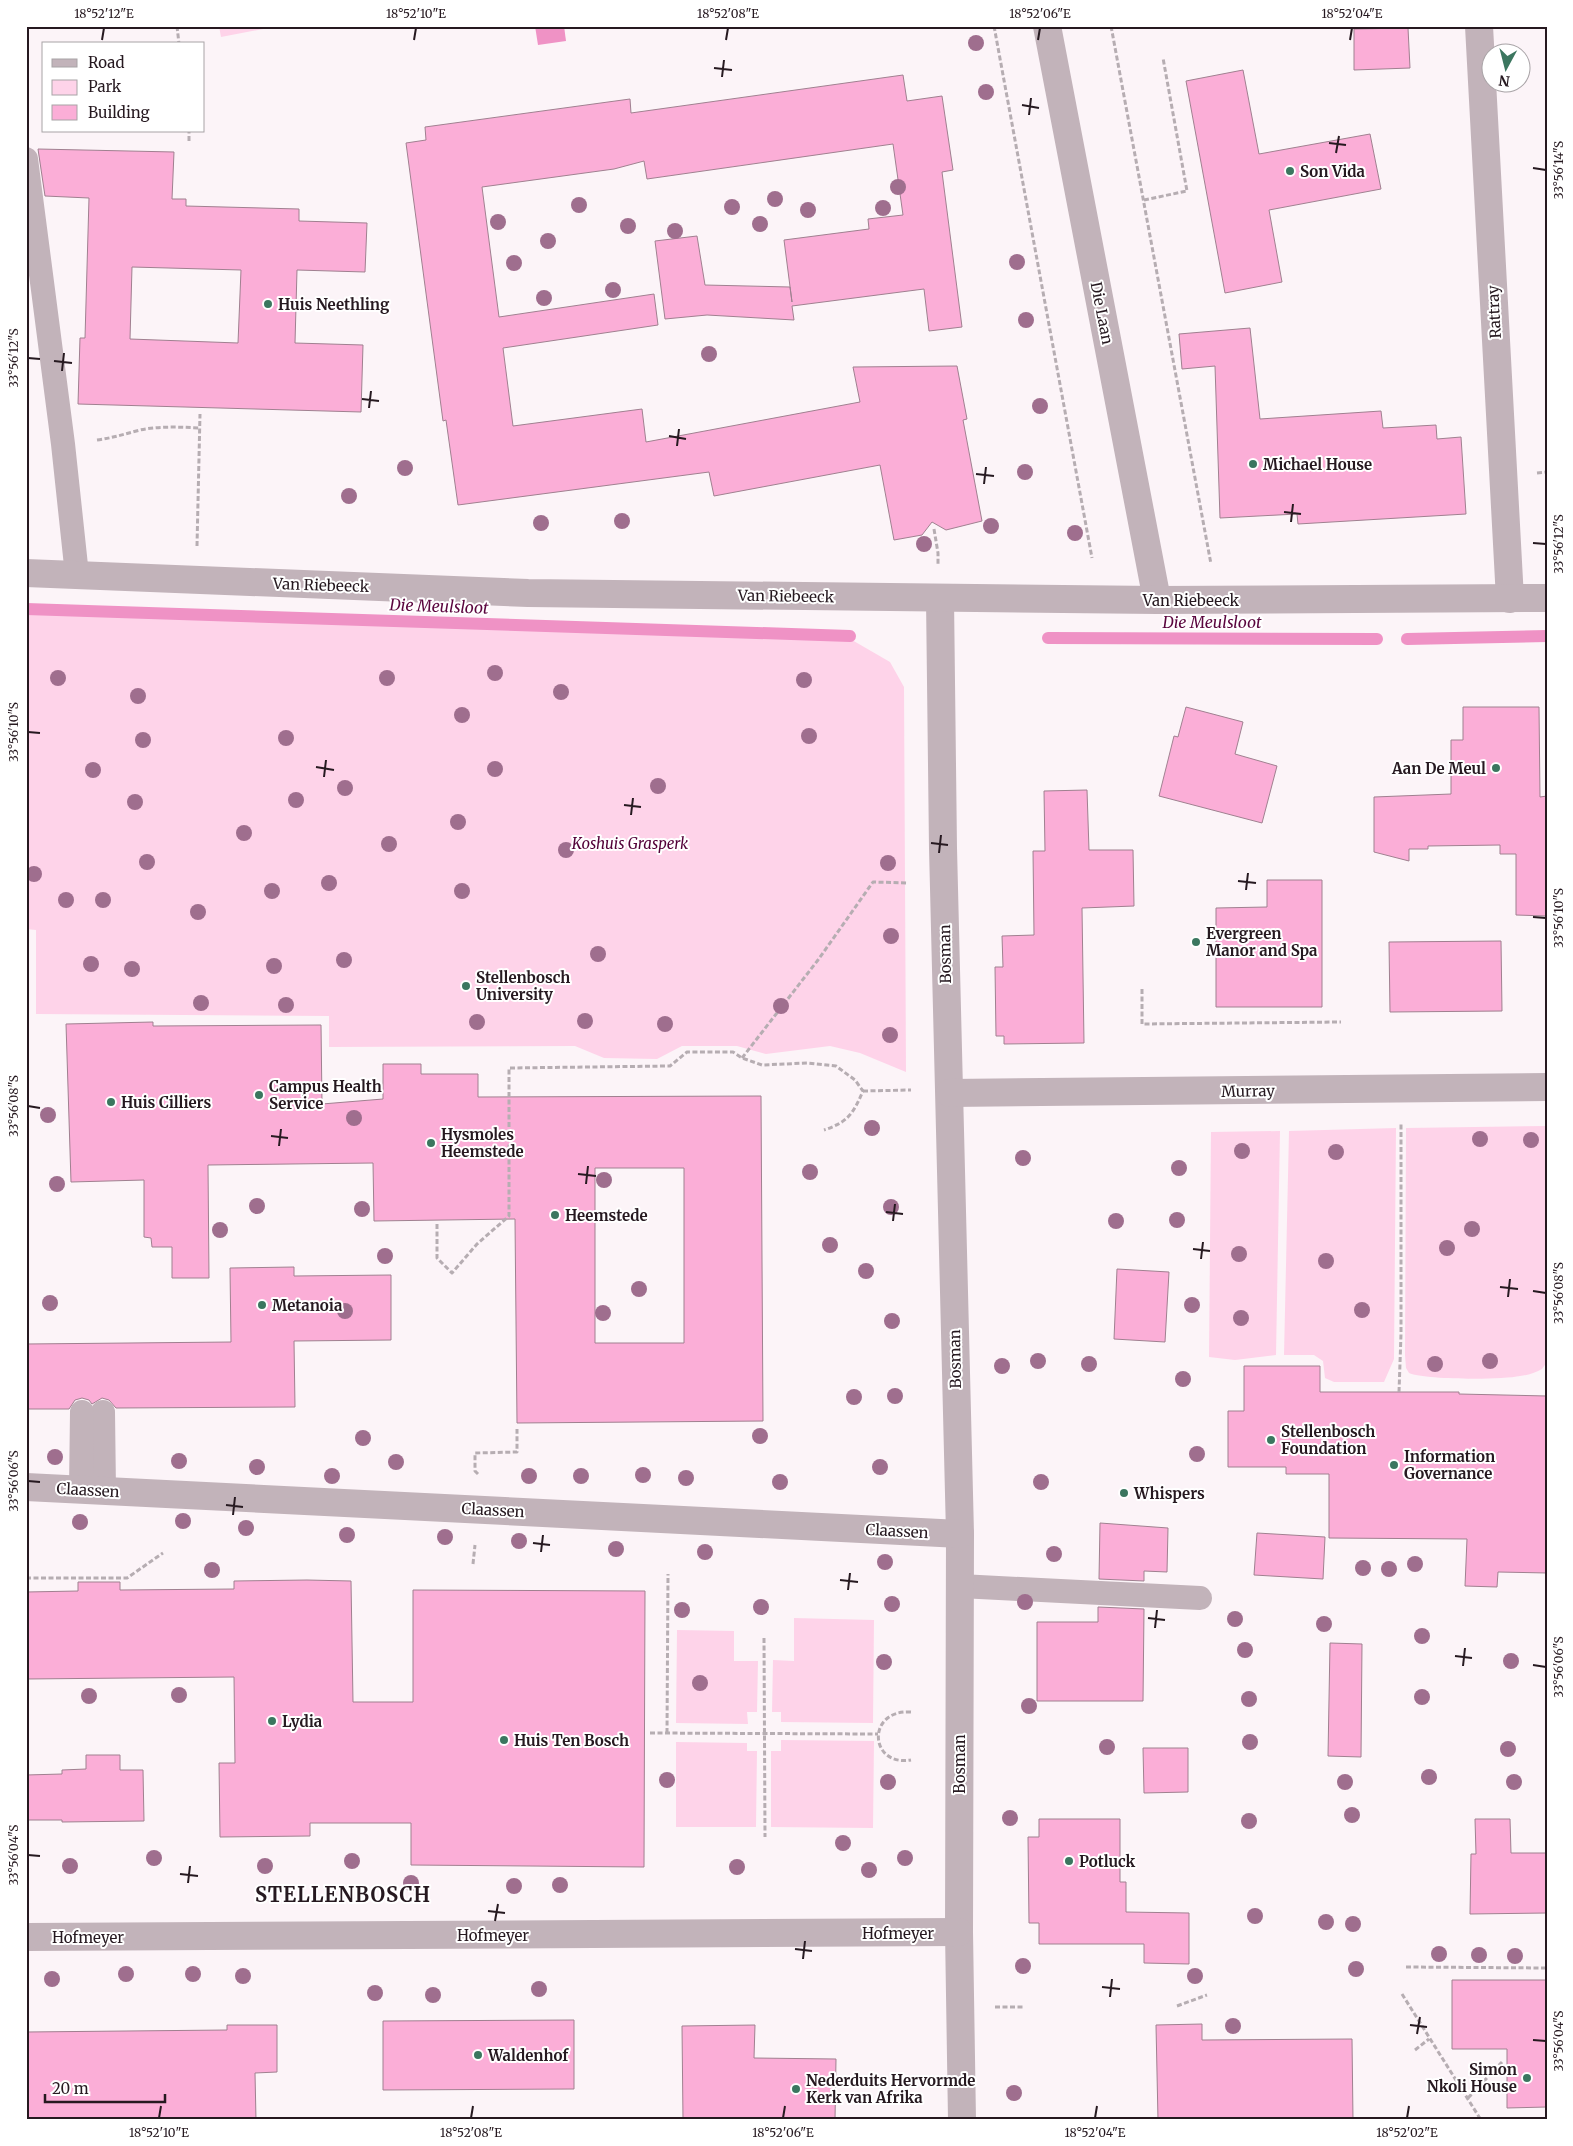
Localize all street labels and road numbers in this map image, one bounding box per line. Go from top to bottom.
street label: Die Laan [1087,280,1117,346]
street label: Rattray [1483,285,1505,339]
street label: Van Riebeeck [272,574,370,596]
street label: Van Riebeeck [737,586,835,606]
street label: Van Riebeeck [1142,591,1240,610]
street label: Bosman [935,924,955,984]
street label: Murray [1221,1081,1275,1101]
street label: Bosman [945,1329,965,1389]
street label: Claassen [56,1479,120,1501]
street label: Claassen [461,1499,525,1521]
street label: Claassen [865,1520,929,1542]
street label: Bosman [950,1734,969,1794]
street label: Hofmeyer [862,1924,934,1943]
street label: Hofmeyer [457,1926,529,1945]
street label: Hofmeyer [52,1928,124,1947]

